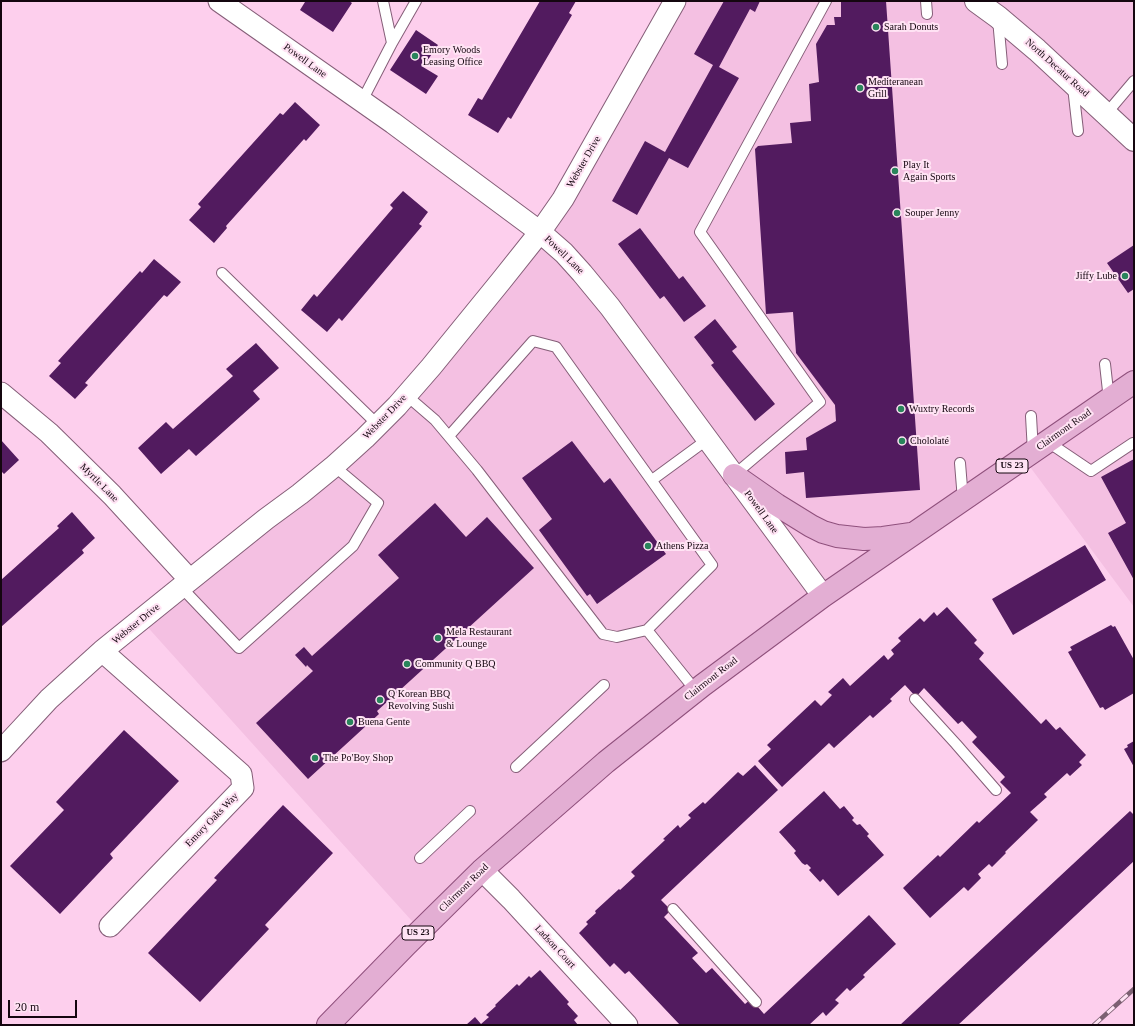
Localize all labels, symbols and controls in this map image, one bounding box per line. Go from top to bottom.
place label: Sarah Donuts [884,21,938,33]
marker: Sarah Donuts [871,22,881,32]
street label: North Decatur Road [1023,36,1091,100]
street label: Powell Lane [281,41,329,81]
place label: Emory Woods Leasing Office [423,44,483,68]
marker: Emory Woods Leasing Office [410,51,420,61]
place label: Mediteranean Grill [868,76,923,100]
marker: Mediteranean Grill [855,83,865,93]
street label: Webster Drive [564,134,604,190]
place label: Play It Again Sports [903,159,956,182]
marker: Play It Again Sports [890,166,900,176]
place label: Souper Jenny [905,207,959,219]
marker: Souper Jenny [892,208,902,218]
street label: Powell Lane [542,233,586,277]
place label: Jiffy Lube [1076,270,1117,282]
marker: Jiffy Lube [1120,271,1130,281]
street label: Webster Drive [361,392,409,442]
place label: Wuxtry Records [909,403,974,415]
marker: Wuxtry Records [896,404,906,414]
street label: Clairmont Road [1034,407,1094,453]
place label: Chololaté [910,435,949,447]
marker: Chololaté [897,436,907,446]
road number: US 23 [996,459,1028,473]
street label: Myrtle Lane [77,461,121,505]
street label: Powell Lane [741,488,781,536]
place label: Athens Pizza [656,540,708,552]
marker: Athens Pizza [643,541,653,551]
street label: Webster Drive [110,601,162,647]
place label: Mela Restaurant & Lounge [446,626,512,650]
marker: Mela Restaurant & Lounge [433,633,443,643]
street label: Clairmont Road [682,655,740,703]
place label: Community Q BBQ [415,658,496,670]
marker: Community Q BBQ [402,659,412,669]
place label: Q Korean BBQ Revolving Sushi [388,688,454,712]
marker: Q Korean BBQ Revolving Sushi [375,695,385,705]
place label: Buena Gente [358,716,410,728]
marker: Buena Gente [345,717,355,727]
place label: The Po'Boy Shop [323,752,393,764]
marker: The Po'Boy Shop [310,753,320,763]
street label: Emory Oaks Way [183,790,241,850]
street label: Clairmont Road [437,861,491,915]
street label: Ladson Court [532,923,578,971]
road number: US 23 [402,926,434,940]
scale bar [10,992,79,1018]
text: 20 m [15,1000,39,1014]

